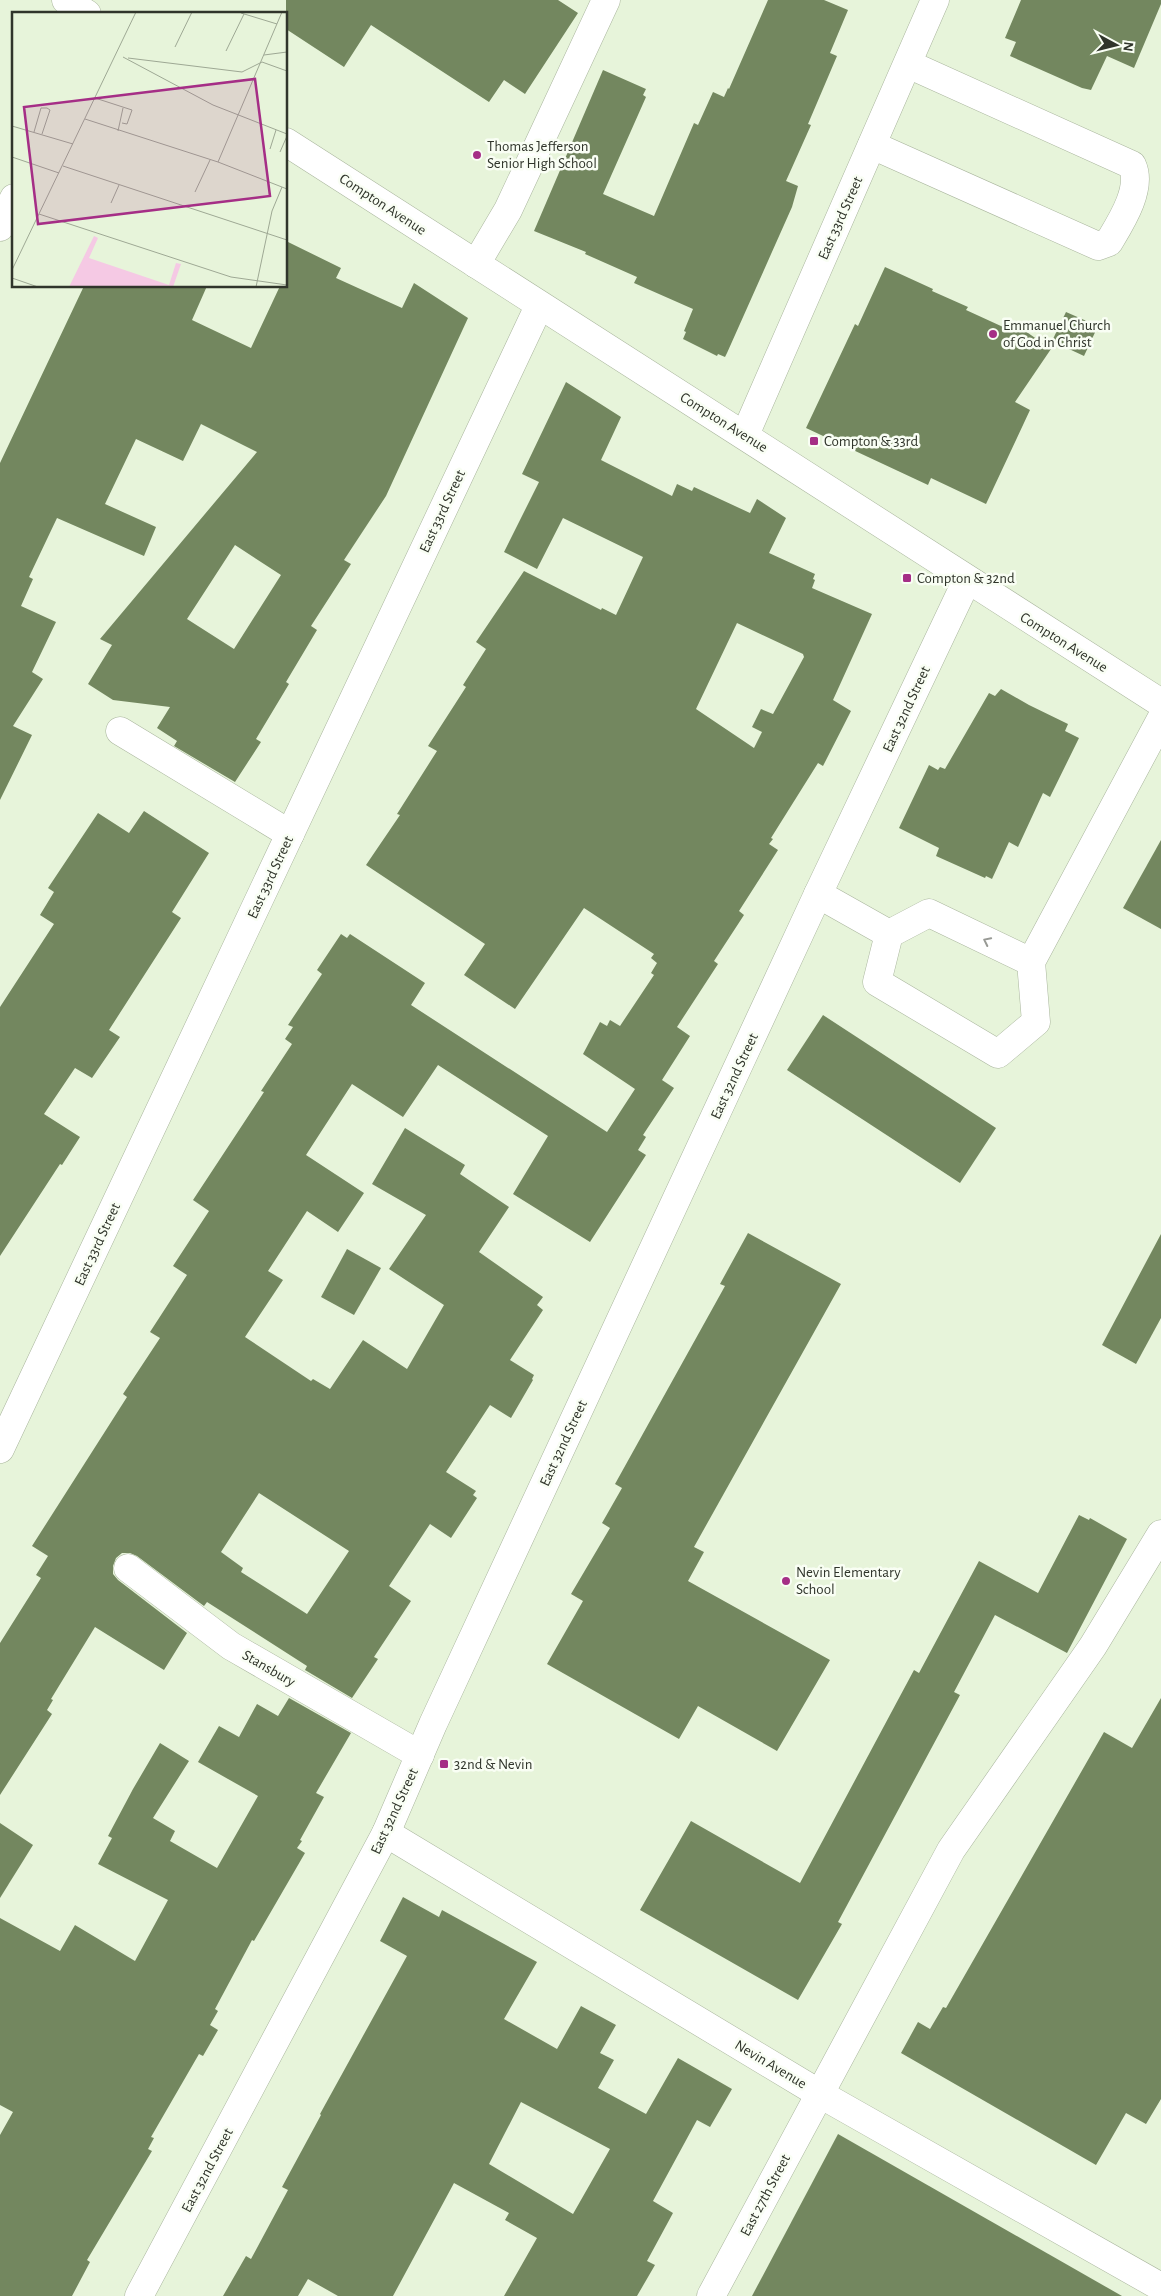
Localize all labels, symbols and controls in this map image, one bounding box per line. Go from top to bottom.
inset map [12,12,288,288]
north arrow [1091,20,1141,70]
text: N [1120,41,1135,52]
place label: Thomas Jefferson Senior High School [487,139,597,171]
marker: Thomas Jefferson Senior High School [471,149,483,161]
street label: Compton Avenue [337,171,429,238]
street label: East 33rd Street [815,174,866,262]
place label: Emmanuel Church of God in Christ [1003,318,1111,350]
marker: Emmanuel Church of God in Christ [987,328,999,340]
street label: Compton Avenue [677,390,770,455]
place label: Compton & 33rd [824,434,918,449]
marker: Compton & 33rd [808,435,820,447]
street label: East 33rd Street [417,467,468,555]
place label: Compton & 32nd [917,571,1015,586]
marker: Compton & 32nd [901,572,913,584]
street label: Compton Avenue [1017,610,1110,675]
street label: East 32nd Street [880,664,933,755]
street label: East 33rd Street [245,833,296,921]
one-way arrow [983,937,992,947]
street label: East 32nd Street [708,1031,761,1122]
street label: East 33rd Street [72,1200,123,1288]
street label: East 32nd Street [537,1398,590,1489]
place label: Nevin Elementary School [796,1565,901,1597]
marker: Nevin Elementary School [780,1575,792,1587]
street label: Stansbury [240,1647,298,1690]
place label: 32nd & Nevin [454,1757,532,1772]
marker: 32nd & Nevin [438,1758,450,1770]
street label: East 32nd Street [368,1766,421,1857]
street label: Nevin Avenue [732,2037,809,2092]
street label: East 32nd Street [179,2125,236,2215]
street label: East 27th Street [738,2152,793,2239]

